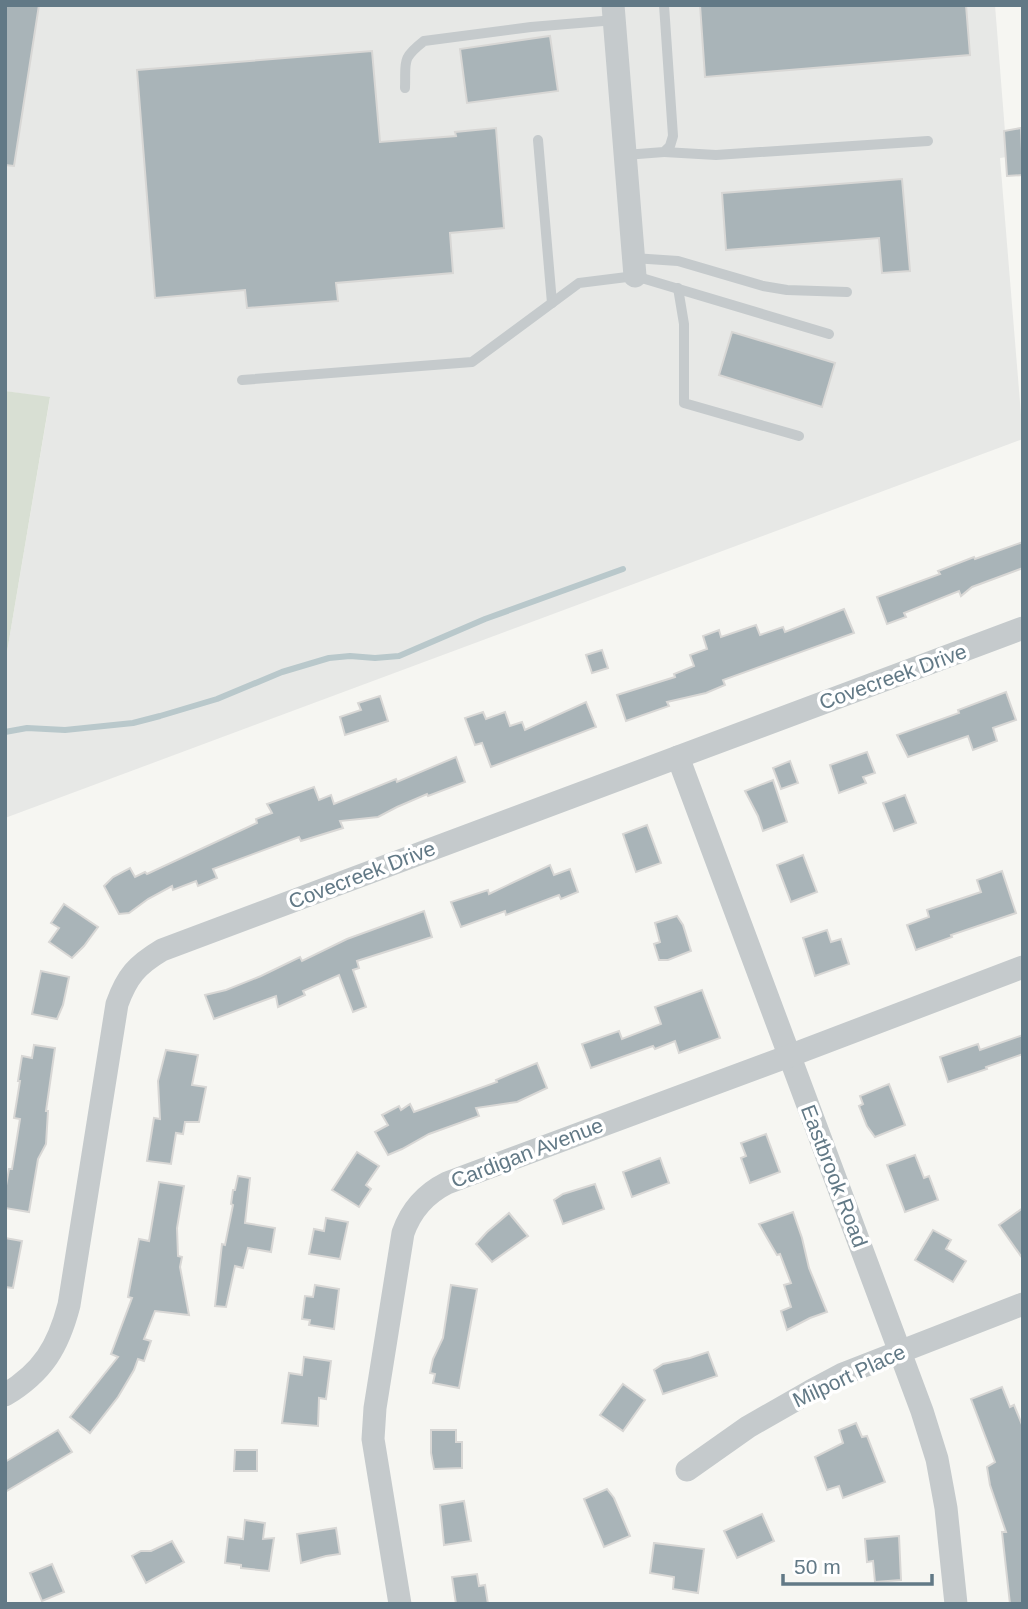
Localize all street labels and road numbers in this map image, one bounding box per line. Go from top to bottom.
street label: Covecreek Drive [816,639,970,714]
street label: Covecreek Drive [285,836,438,913]
street label: Eastbrook Road [797,1101,872,1250]
street label: Cardigan Avenue [448,1113,606,1192]
street label: Milport Place [789,1339,909,1412]

